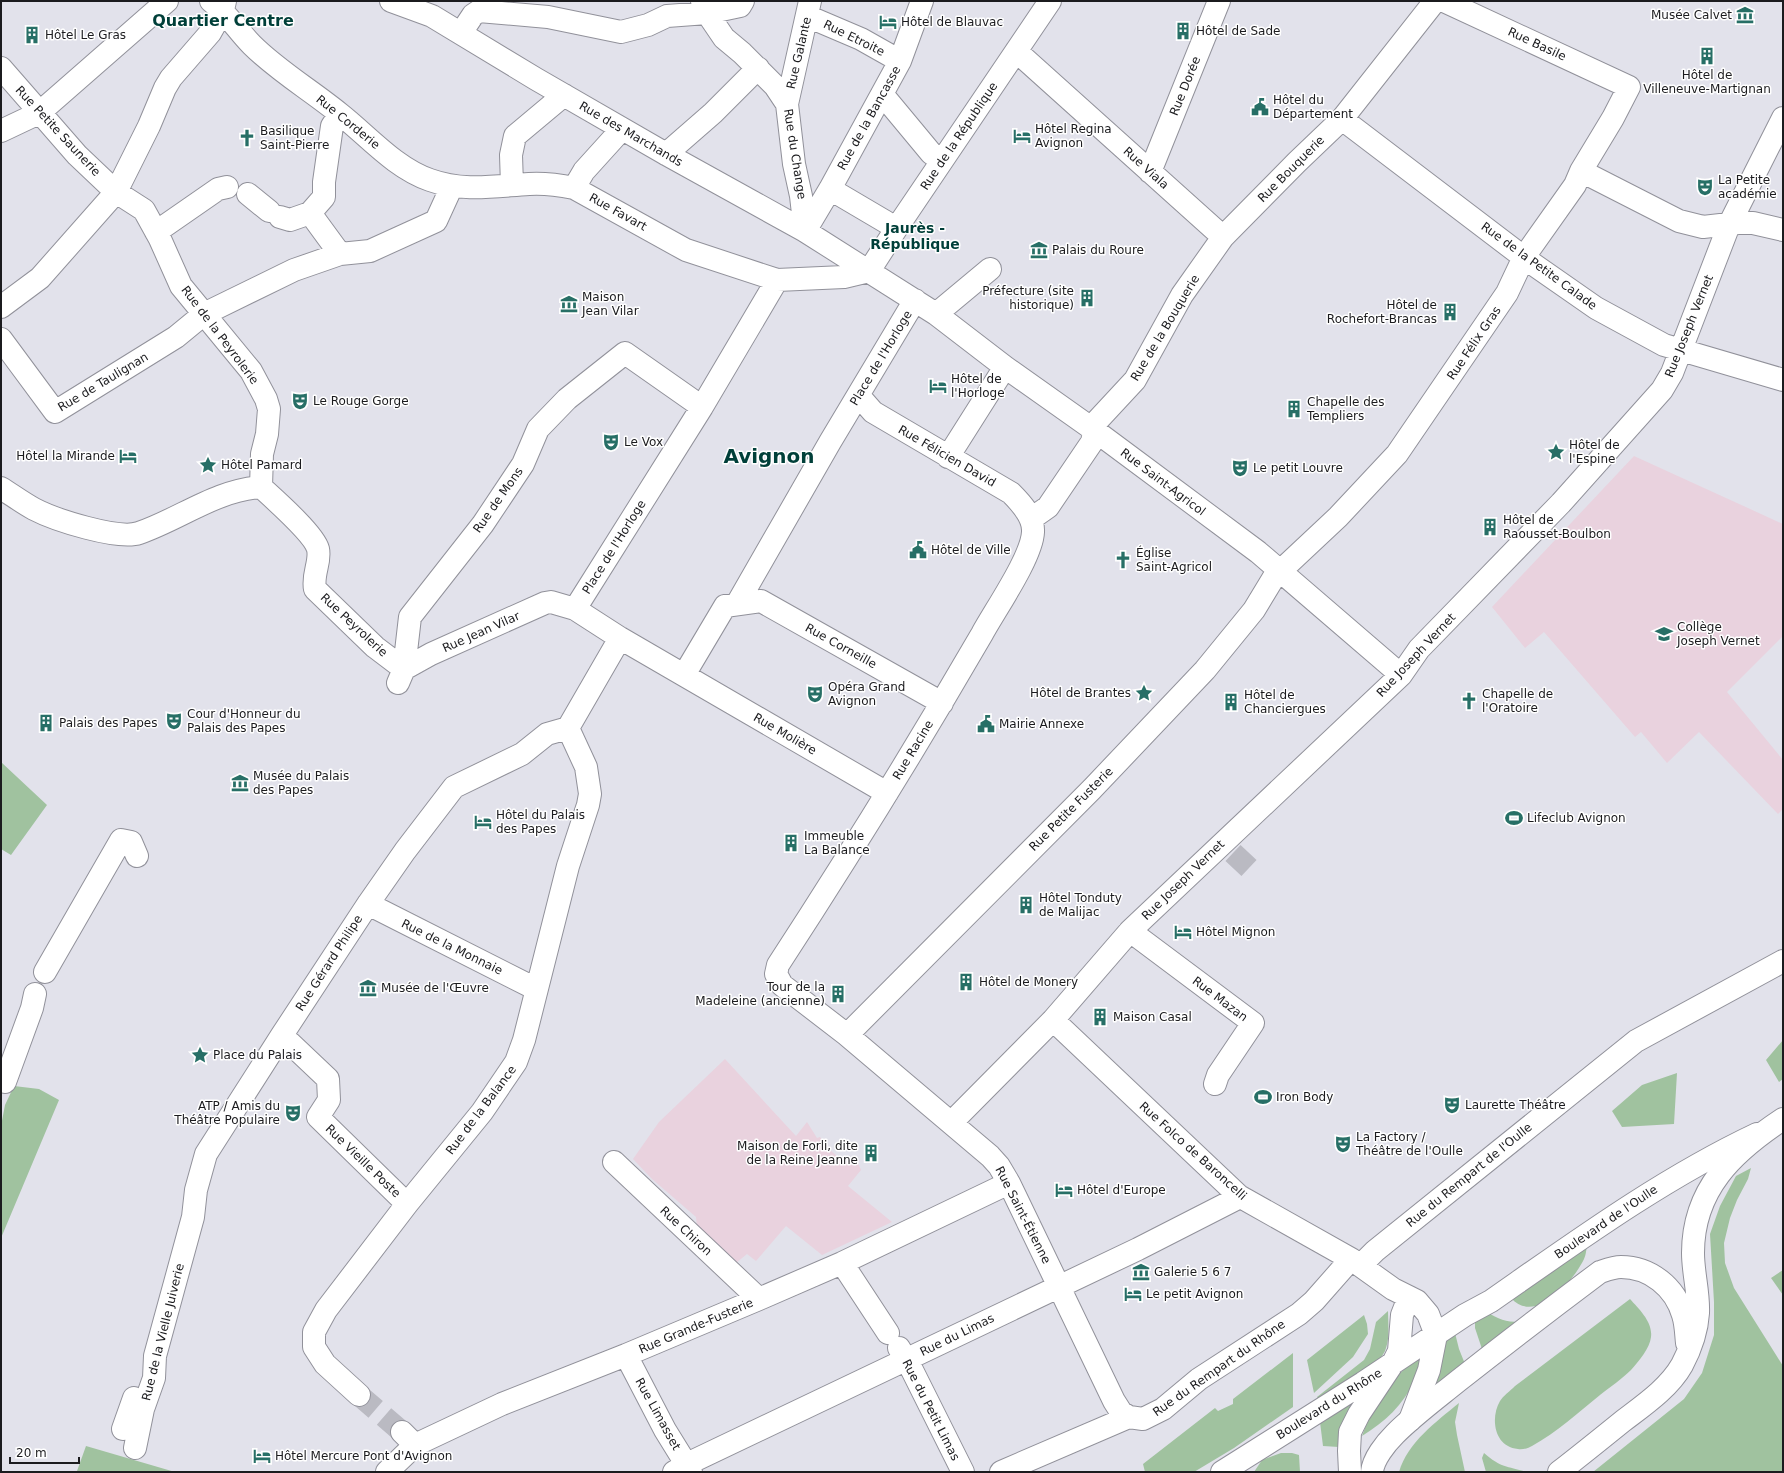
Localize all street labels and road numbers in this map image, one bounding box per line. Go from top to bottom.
street label: Rue Galante [784,16,814,90]
street label: Rue Etroite [821,17,887,59]
street label: Rue Basile [1506,24,1568,64]
street label: Rue Dorée [1167,54,1203,118]
street label: Rue de la Bancasse [835,63,903,173]
street label: Rue de la République [918,79,1000,193]
street label: Rue Petite Saunerie [13,83,103,179]
street label: Rue Corderie [313,92,383,152]
street label: Rue des Marchands [577,99,685,169]
street label: Rue du Change [781,108,809,200]
street label: Rue Bouquerie [1255,133,1327,205]
street label: Rue Viala [1121,144,1171,192]
street label: Rue Favart [587,190,650,234]
street label: Rue de la Petite Calade [1478,219,1600,313]
street label: Rue de la Bouquerie [1128,272,1202,384]
street label: Rue Joseph Vernet [1662,272,1716,379]
street label: Rue de la Peyrolerie [178,283,262,387]
street label: Rue Félix Gras [1444,304,1504,382]
street label: Place de l'Horloge [847,308,915,408]
street label: Rue de Taulignan [55,350,151,414]
street label: Rue Félicien David [896,422,998,490]
street label: Rue Saint-Agricol [1118,446,1208,518]
street label: Rue de Mons [470,464,526,536]
street label: Place de l'Horloge [579,497,649,597]
street label: Rue Peyrolerie [318,590,390,660]
street label: Rue Jean Vilar [440,609,522,655]
street label: Rue Joseph Vernet [1374,610,1459,700]
street label: Rue Corneille [803,621,879,671]
street label: Rue Molière [751,710,819,758]
street label: Rue Racine [890,718,936,782]
street label: Rue Petite Fusterie [1026,764,1116,854]
street label: Rue Joseph Vernet [1139,837,1227,923]
street label: Rue Gérard Philipe [293,912,365,1014]
street label: Rue de la Monnaie [399,916,505,978]
street label: Rue Mazan [1190,974,1250,1024]
street label: Rue de la Balance [443,1063,519,1157]
street label: Rue Folco de Baroncelli [1136,1099,1250,1203]
street label: Rue du Rempart de l'Oulle [1403,1120,1535,1230]
street label: Rue Vieille Poste [323,1122,403,1200]
street label: Rue Saint-Étienne [992,1164,1054,1266]
street label: Boulevard de l'Oulle [1552,1182,1660,1262]
street label: Rue Chiron [657,1204,715,1258]
street label: Rue de la Vielle Juiverie [139,1262,187,1402]
street label: Rue Grande-Fusterie [637,1296,755,1356]
street label: Rue du Limas [918,1311,996,1359]
street label: Rue du Rempart du Rhône [1150,1317,1288,1419]
street label: Rue du Petit Limas [899,1357,963,1463]
street label: Boulevard du Rhône [1274,1366,1384,1442]
street label: Rue Limasset [632,1376,684,1453]

